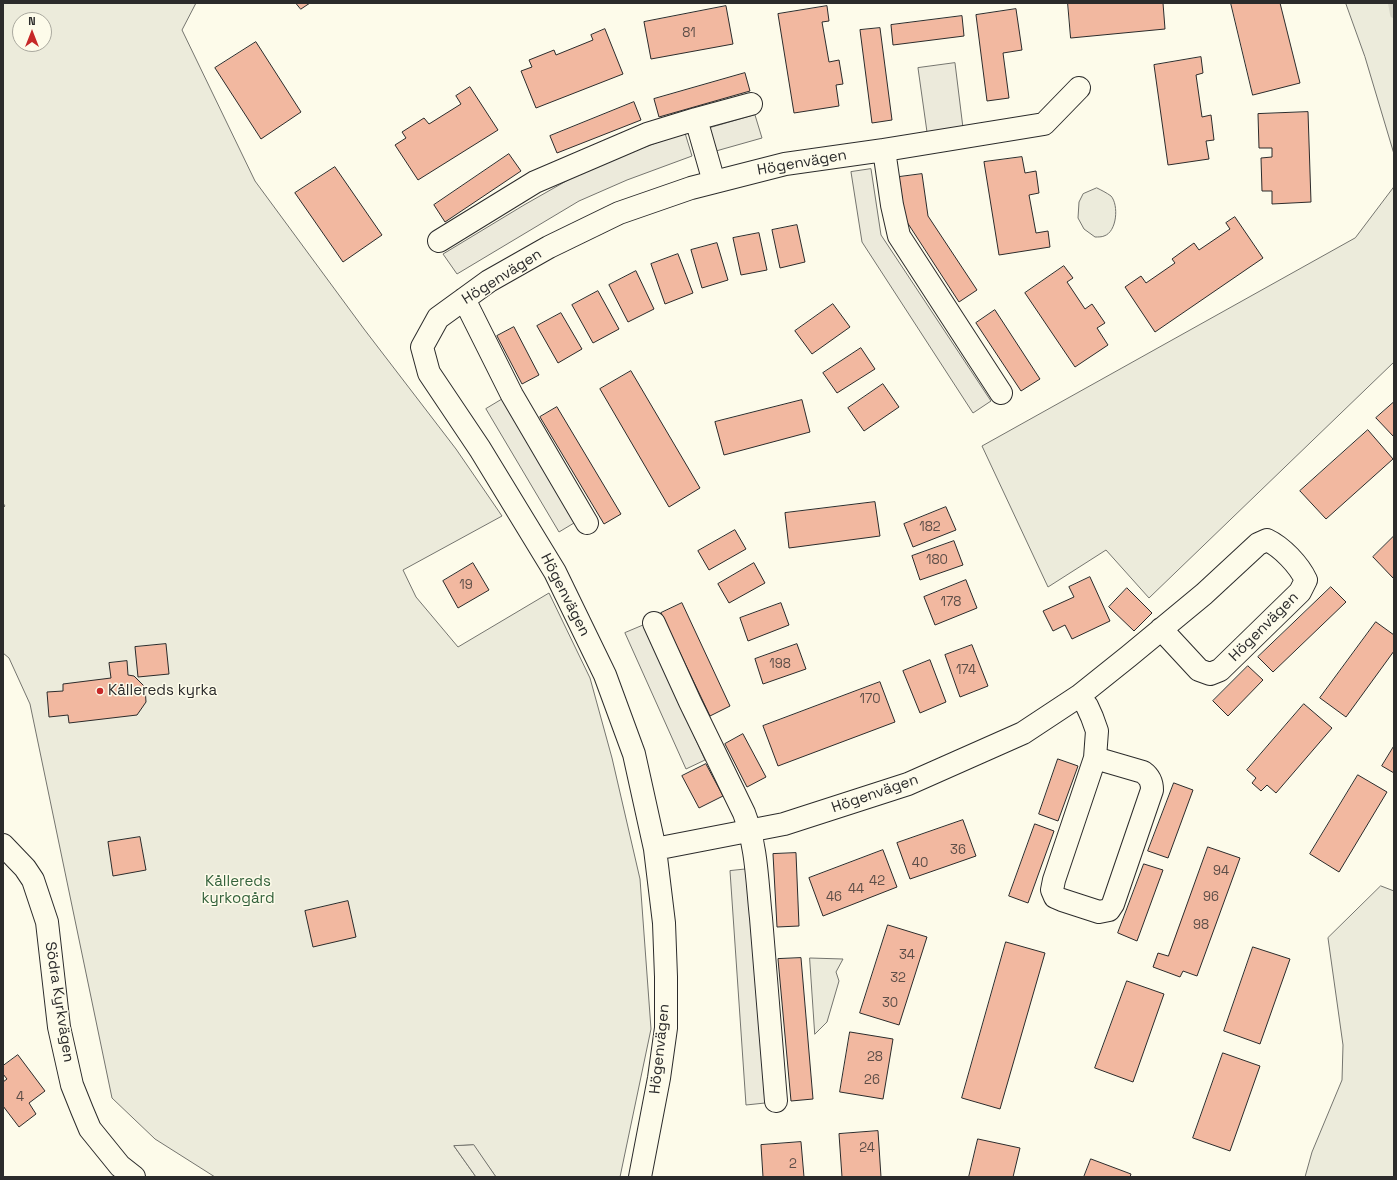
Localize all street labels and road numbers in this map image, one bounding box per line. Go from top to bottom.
street label: Högenvägen [756,146,848,180]
street label: Högenvägen [459,245,545,309]
street label: Högenvägen [536,551,594,639]
street label: Högenvägen [1226,589,1302,665]
street label: Högenvägen [829,771,921,817]
street label: Södra Kyrkvägen [41,940,77,1064]
street label: Högenvägen [646,1003,674,1095]

